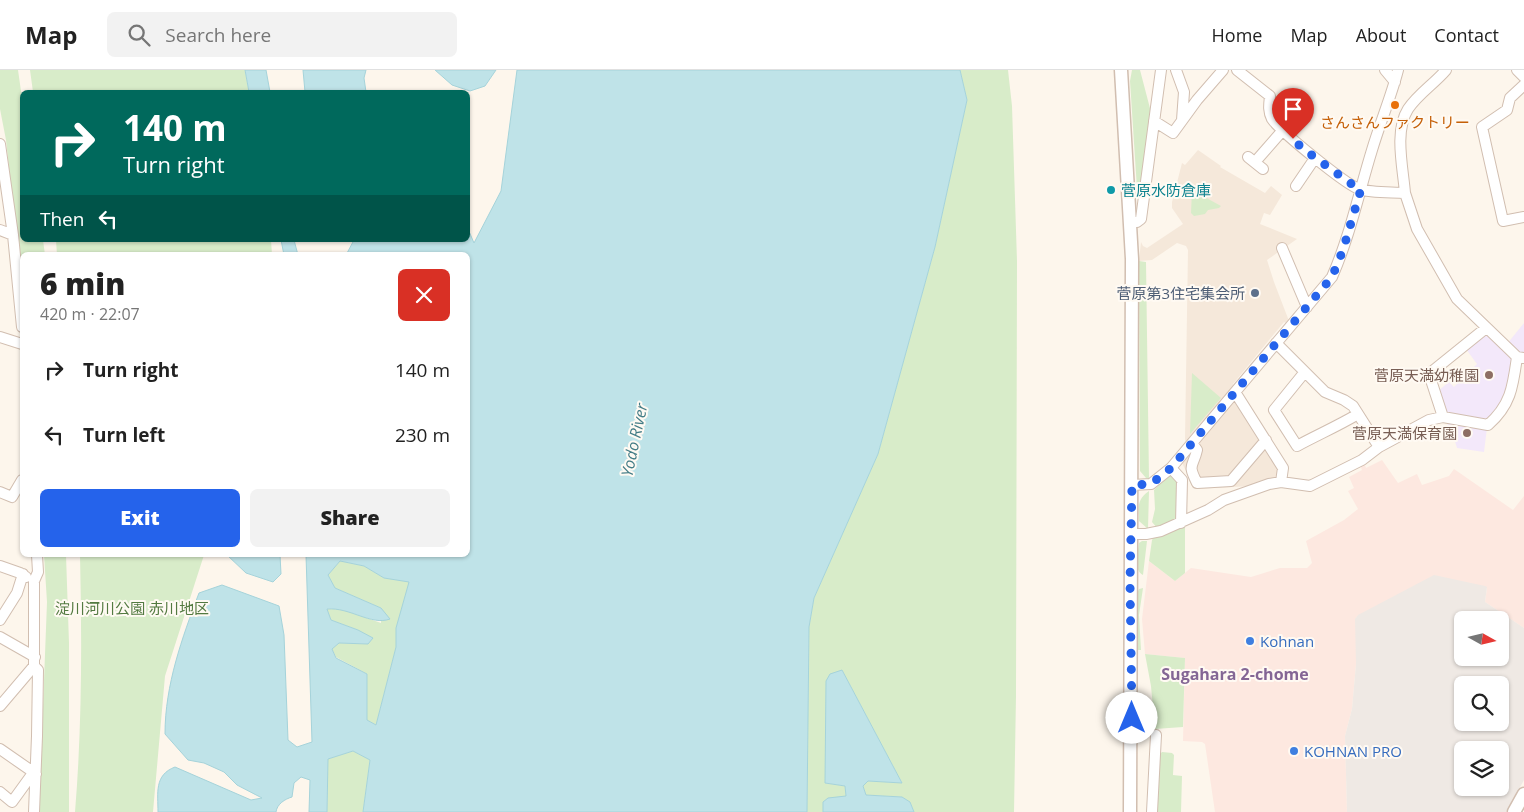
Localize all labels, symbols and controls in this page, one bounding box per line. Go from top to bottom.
search box [107,12,457,57]
text: Map [25,18,77,51]
icon: search [125,21,153,49]
text: Search here [165,22,271,48]
text: Home [1212,23,1262,47]
text: Map [1290,23,1328,47]
text: About [1356,23,1406,47]
text: Contact [1434,23,1499,47]
pin [1272,88,1314,139]
icon: arrive [1279,95,1307,123]
marker: さんさんファクトリー [1389,99,1401,111]
text: 140 m [123,104,227,151]
icon: right [40,110,105,175]
place label: さんさんファクトリー [1320,112,1470,132]
text: Turn right [123,149,225,179]
place label: 菅原水防倉庫 [1121,180,1211,200]
marker: 菅原水防倉庫 [1105,184,1117,196]
icon: left [94,205,122,233]
text: Then [40,206,84,232]
text: 6 min [40,263,125,304]
button: close [398,269,450,321]
place label: 菅原第3住宅集会所 [1116,283,1245,303]
marker: 菅原第3住宅集会所 [1249,287,1261,299]
text: 420 m · 22:07 [40,303,140,325]
icon: right [40,356,68,384]
text: Turn right [83,357,178,383]
text: 140 m [395,357,450,383]
place label: 菅原天満幼稚園 [1374,365,1479,385]
marker: 菅原天満幼稚園 [1483,369,1495,381]
water label: Yodo River [616,401,653,479]
icon: left [40,421,68,449]
text: Turn left [83,422,165,448]
text: 230 m [395,422,450,448]
place label: 菅原天満保育園 [1352,423,1457,443]
marker: 菅原天満保育園 [1461,427,1473,439]
button: Exit [40,489,240,547]
button: Share [250,489,450,547]
park label: 淀川河川公園 赤川地区 [55,598,209,618]
north arrow [1454,611,1509,666]
map controls [1454,611,1509,796]
place label: Kohnan [1260,631,1314,651]
marker: Kohnan [1244,635,1256,647]
district label: Sugahara 2-chome [1161,663,1309,685]
button: search [1454,676,1509,731]
position arrow [1105,691,1157,743]
place label: KOHNAN PRO [1304,741,1402,761]
button: layers [1454,741,1509,796]
marker: KOHNAN PRO [1288,745,1300,757]

